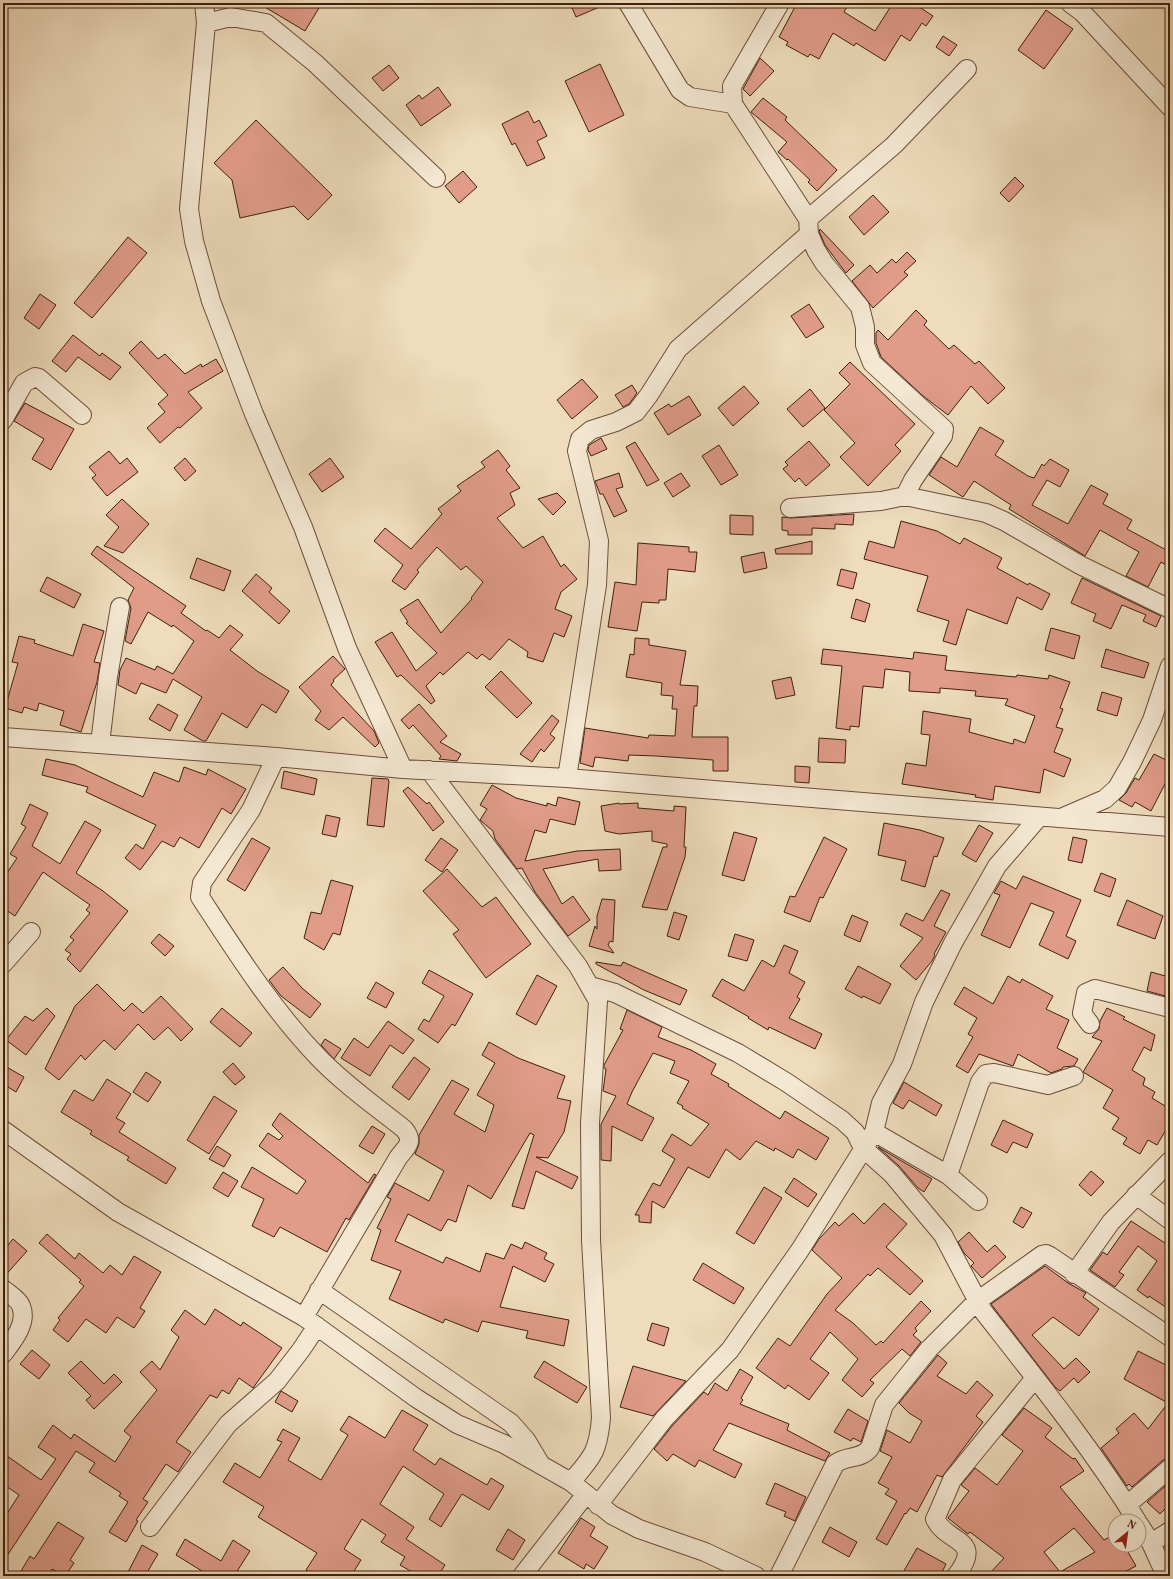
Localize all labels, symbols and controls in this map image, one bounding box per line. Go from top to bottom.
north arrow [1107,1513,1147,1553]
text: N [1124,1517,1138,1534]

